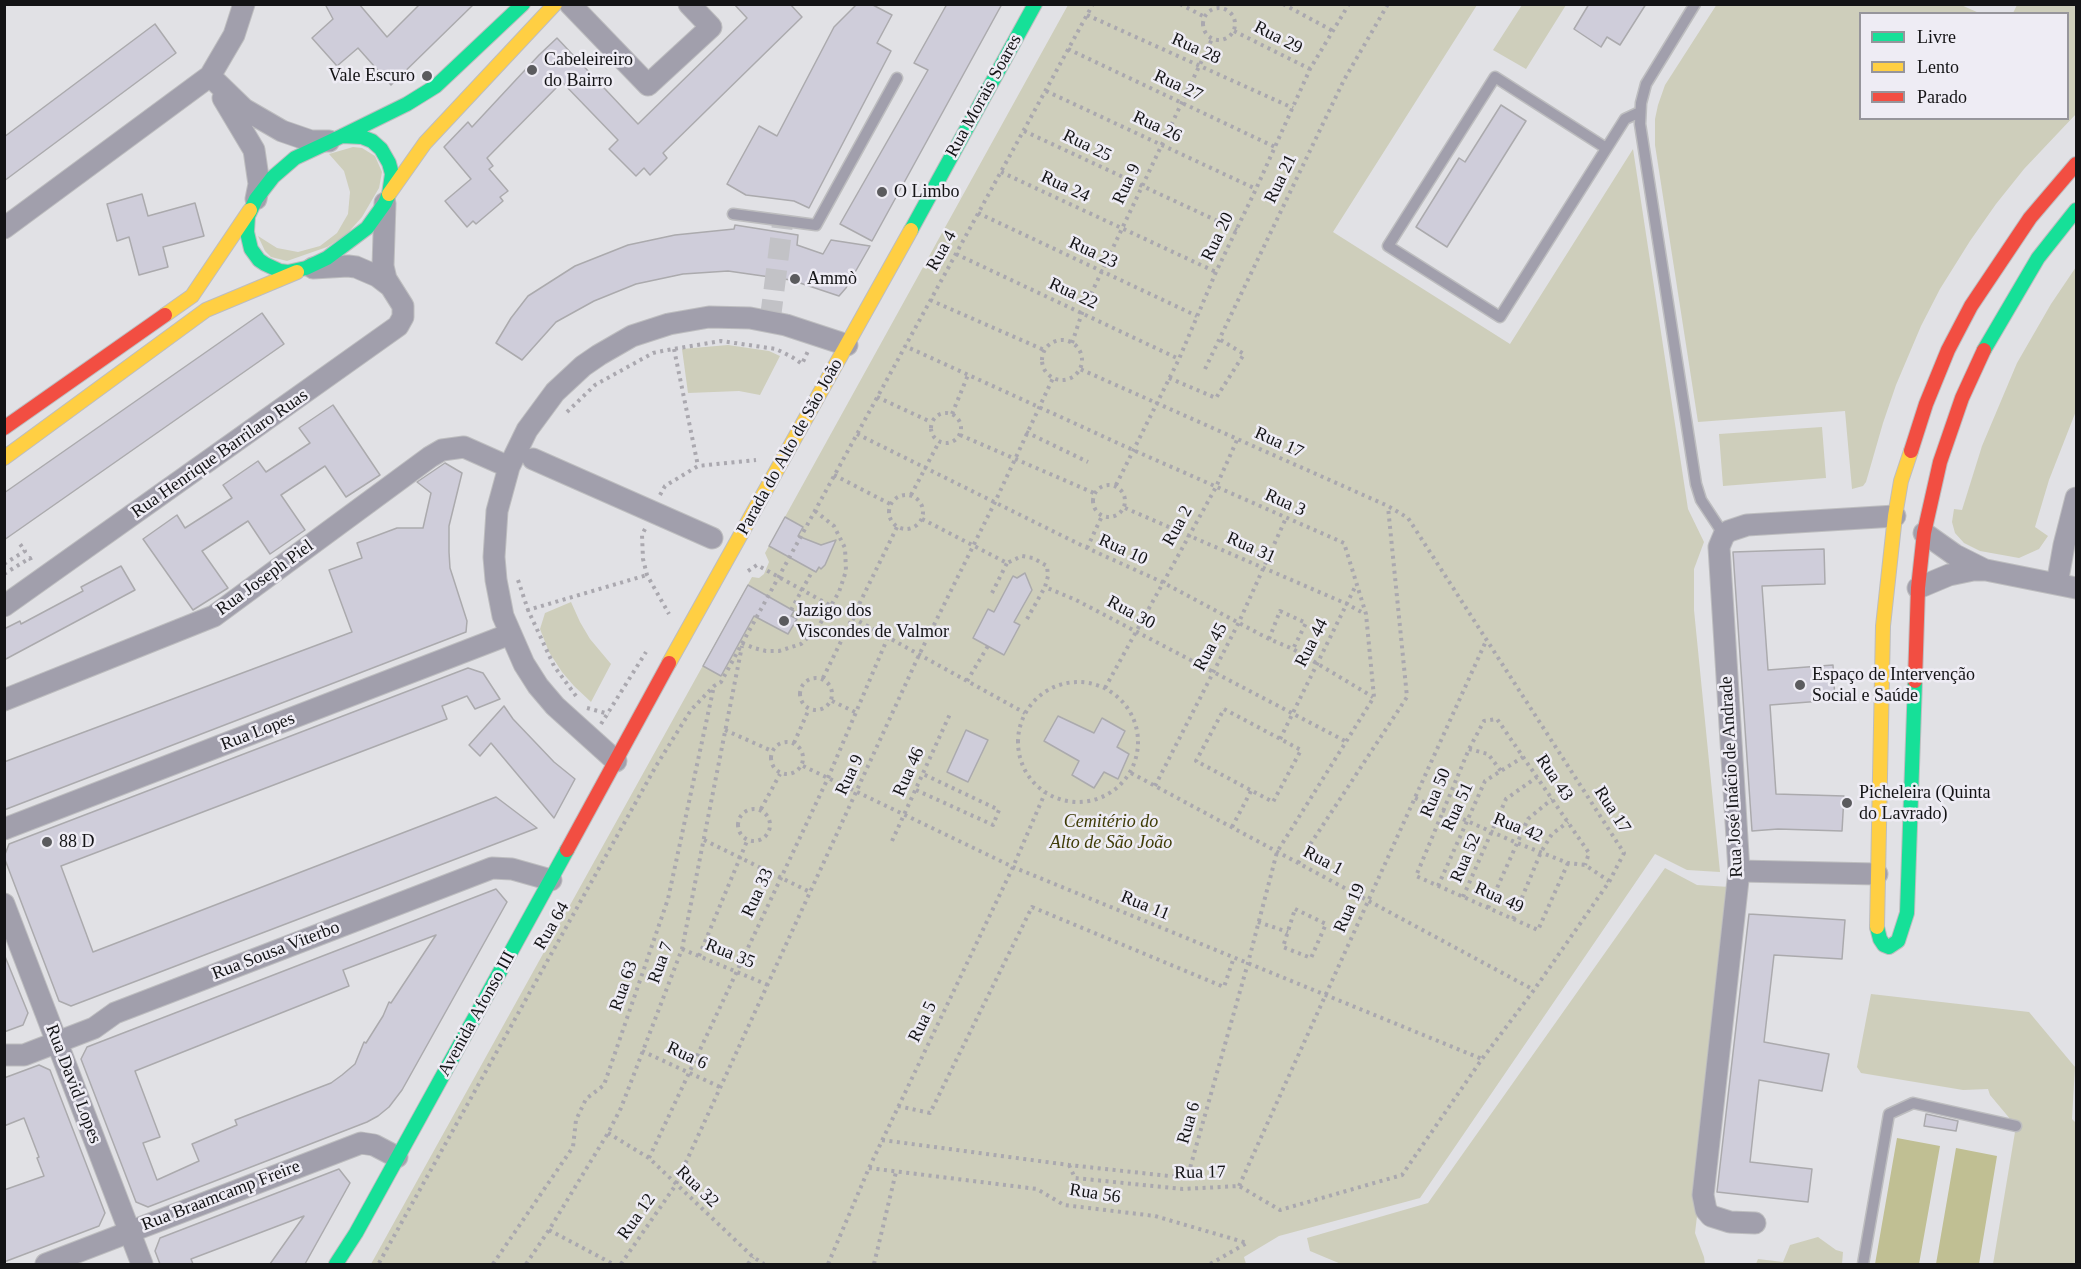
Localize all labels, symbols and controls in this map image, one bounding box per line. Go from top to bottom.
legend [1859,12,2069,120]
street label: Rua 29 [1250,17,1306,59]
text: Livre [1917,27,1956,47]
street label: Rua 28 [1168,29,1224,69]
street label: Rua Morais Soares [941,31,1027,161]
place label: Cabeleireiro do Bairro [544,49,633,92]
text: Lento [1917,57,1959,77]
marker: Cabeleireiro do Bairro [525,63,539,77]
place label: Vale Escuro [329,65,415,87]
street label: Rua 27 [1150,65,1206,107]
marker: Vale Escuro [420,69,434,83]
text: Parado [1917,87,1967,107]
street label: Rua 26 [1129,106,1185,148]
street label: Rua 25 [1059,125,1115,167]
street label: Rua 21 [1260,151,1302,207]
street label: Rua 9 [1108,160,1146,208]
street label: Rua 24 [1037,166,1093,208]
place label: O Limbo [894,181,959,203]
marker: O Limbo [875,185,889,199]
street label: Rua 20 [1197,209,1239,265]
street label: Rua 4 [922,227,962,275]
street label: Rua 23 [1065,232,1121,274]
place label: Ammò [807,268,857,290]
marker: Ammò [788,272,802,286]
street label: Rua 22 [1045,273,1101,315]
street label: Parada do Alto de São João [732,355,848,539]
street label: Rua Henrique Barrilaro Ruas [128,385,312,523]
street label: Rua 17 [1251,423,1307,463]
street label: Rua 3 [1261,484,1309,522]
street label: Rua 2 [1158,502,1198,550]
street label: Rua 31 [1223,528,1279,568]
street label: Rua 10 [1095,530,1151,570]
street label: Rua Joseph Piel [212,535,318,621]
street label: Rua 30 [1103,591,1159,635]
place label: Jazigo dos Viscondes de Valmor [796,600,949,642]
marker: Jazigo dos Viscondes de Valmor [777,614,791,628]
street label: Rua 44 [1291,615,1333,671]
street label: Rua 45 [1189,619,1233,675]
place label: Espaço de Intervenção Social e Saúde [1812,664,1975,706]
street label: Rua José Inácio de Andrade [1716,676,1748,878]
marker: Espaço de Intervenção Social e Saúde [1793,678,1807,692]
street label: Rua Lopes [218,708,298,756]
street label: Rua 46 [889,744,929,800]
street label: Rua 9 [831,751,869,799]
street label: Rua 43 [1531,751,1577,805]
street label: Rua 50 [1416,765,1456,821]
street label: Rua 51 [1437,779,1479,835]
place label: Picheleira (Quinta do Lavrado) [1859,782,1990,824]
street label: Rua 17 [1589,783,1635,837]
marker: Picheleira (Quinta do Lavrado) [1840,796,1854,810]
street label: Rua 42 [1490,808,1546,848]
park label: Cemitério do Alto de São João [1050,811,1172,854]
street label: Rua 52 [1446,830,1486,886]
place label: 88 D [59,831,94,853]
marker: 88 D [40,835,54,849]
street label: Rua 1 [1299,841,1347,881]
street label: Rua 33 [737,865,779,921]
street label: Rua 49 [1471,878,1527,918]
street label: Rua 19 [1330,880,1370,936]
street label: Rua 11 [1117,886,1173,926]
street label: Rua 64 [530,898,574,954]
street label: Rua Sousa Viterbo [209,917,343,985]
street label: Rua 35 [702,934,758,974]
street label: Rua 7 [644,939,678,987]
street label: Avenida Afonso III [434,948,520,1080]
street label: Rua 63 [605,958,643,1014]
street label: Rua 5 [904,998,942,1046]
street label: Rua David Lopes [40,1021,106,1147]
street label: Rua 6 [663,1037,711,1075]
street label: Rua 6 [1173,1100,1205,1146]
street label: Rua Braamcamp Freire [139,1156,303,1236]
street label: Rua 32 [671,1161,723,1213]
street label: Rua 17 [1174,1162,1226,1184]
street label: Rua 56 [1068,1179,1122,1209]
street label: Rua 12 [613,1190,661,1244]

